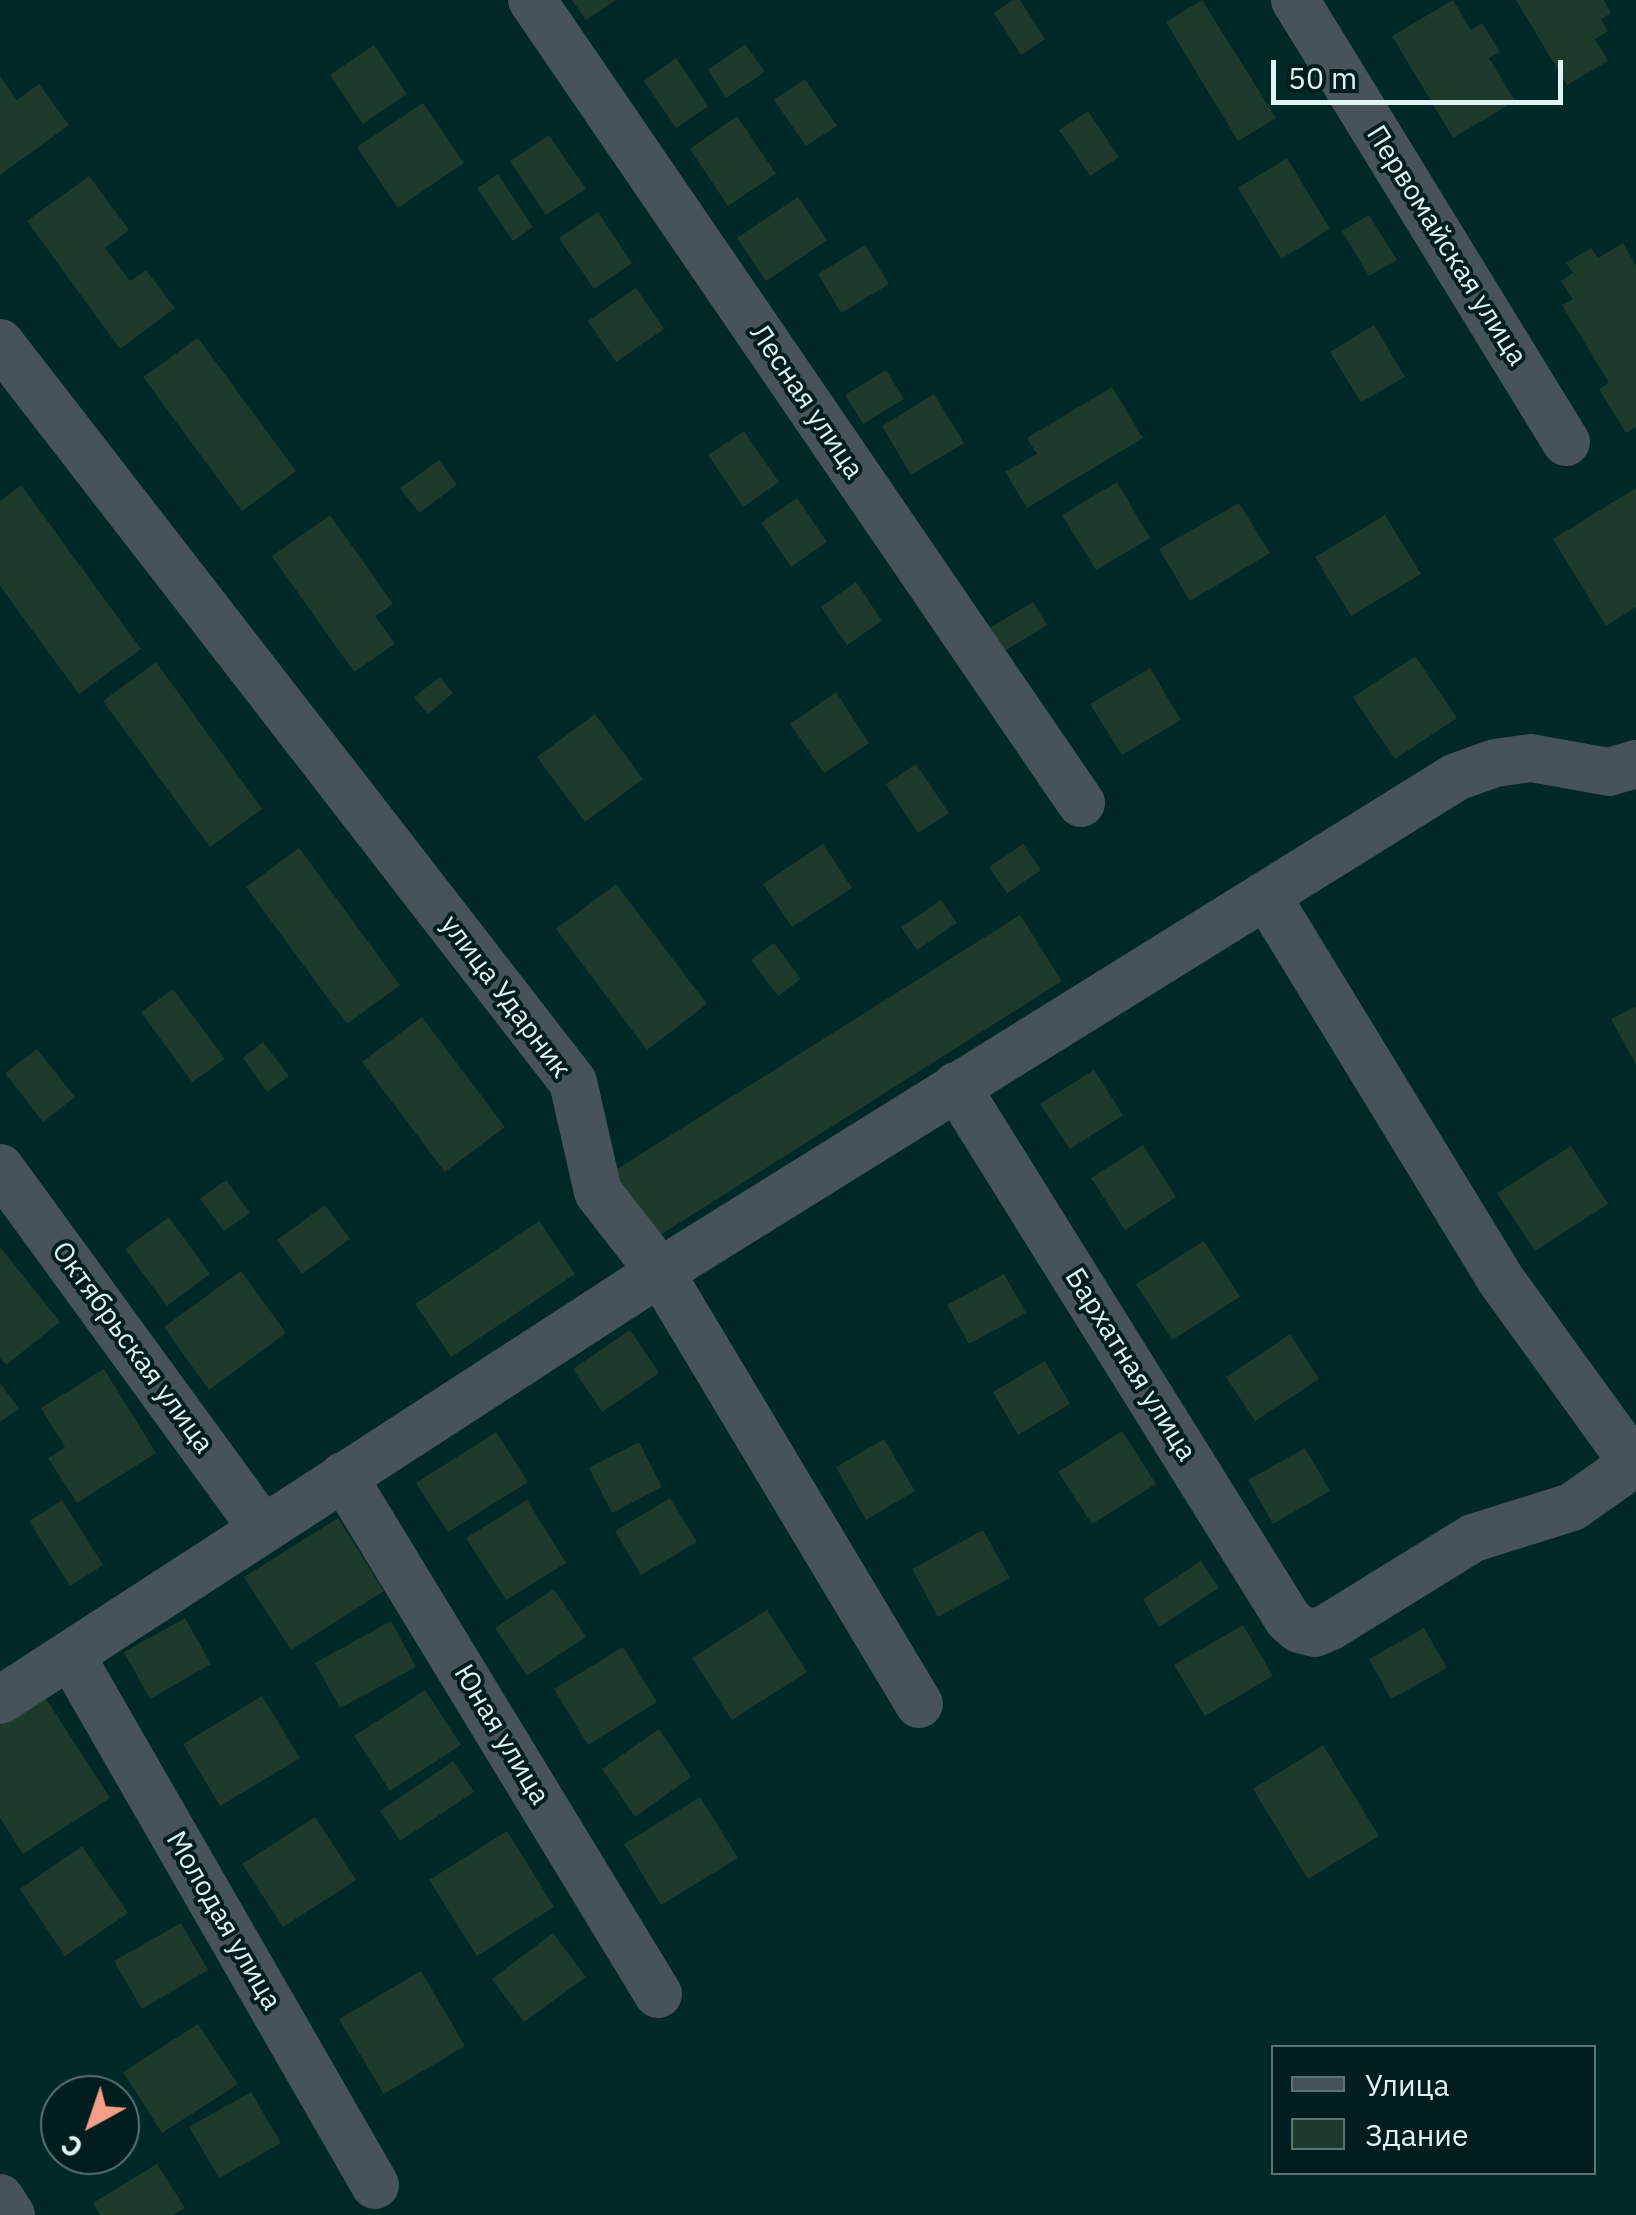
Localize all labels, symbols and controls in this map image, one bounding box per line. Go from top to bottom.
scale bar [1276,40,1568,102]
text: 50 m [1288,58,1357,97]
street label: Первомайская улица [1358,120,1534,372]
street label: Лесная улица [742,318,870,486]
street label: улица Ударник [433,909,577,1085]
street label: Октябрьская улица [44,1236,220,1460]
street label: Бархатная улица [1057,1262,1203,1468]
street label: Юная улица [446,1659,556,1811]
street label: Молодая улица [158,1826,288,2016]
legend [1271,2045,1596,2175]
text: Улица [1365,2065,1450,2104]
north arrow [40,2075,140,2175]
text: Здание [1365,2115,1468,2154]
text: С [53,2127,91,2167]

